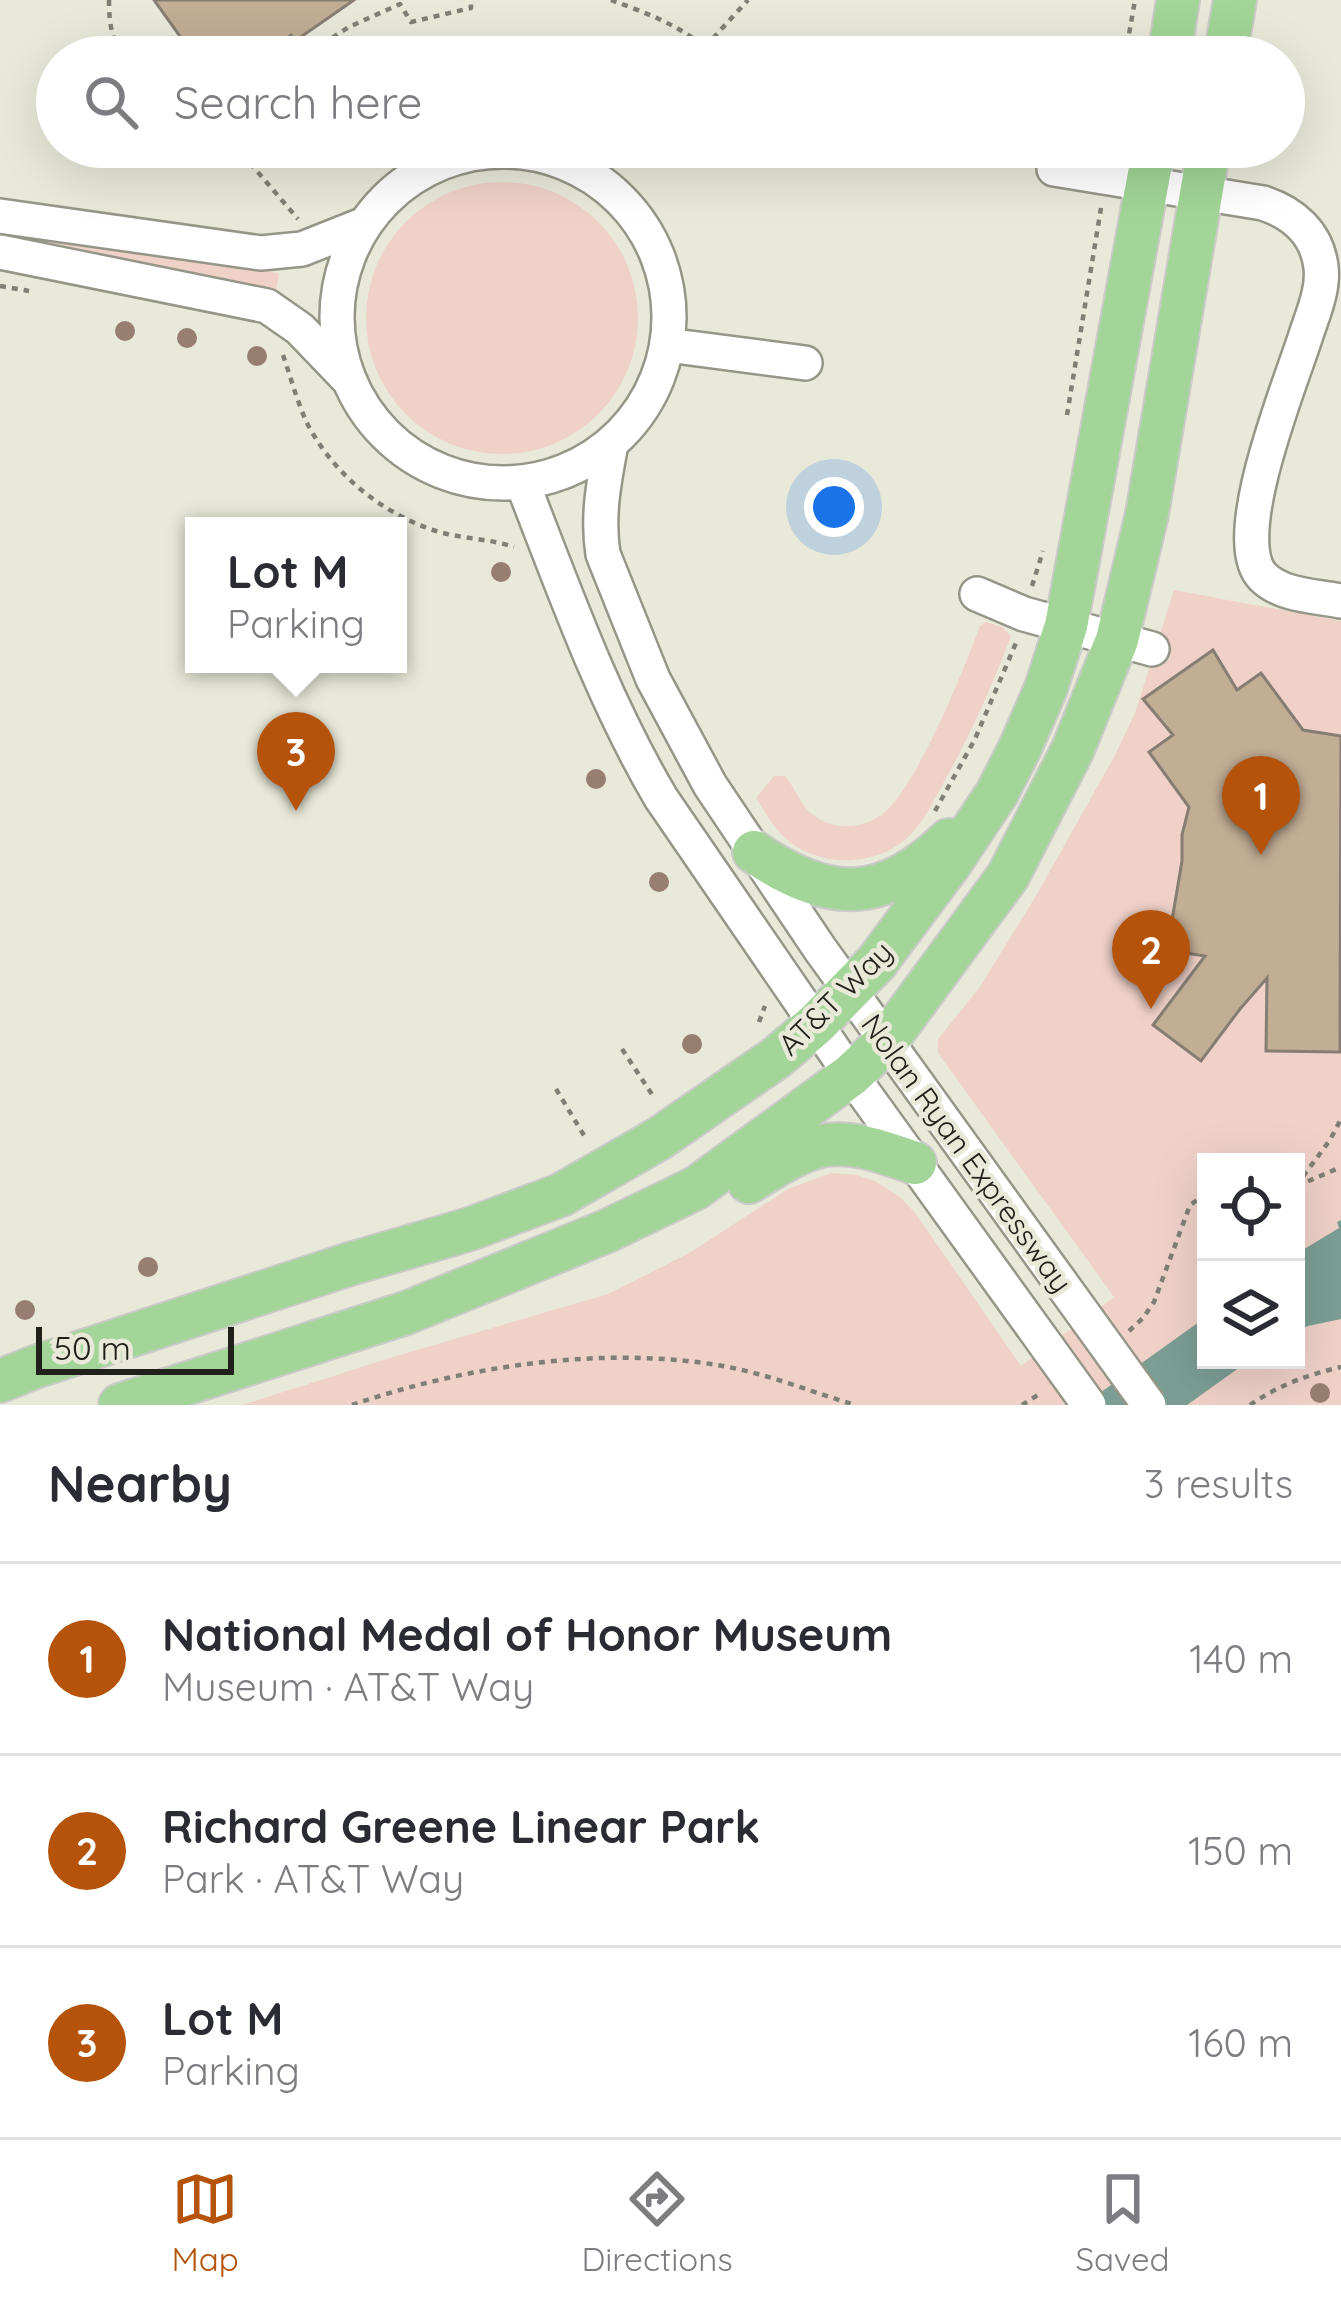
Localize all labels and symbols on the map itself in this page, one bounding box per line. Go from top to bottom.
your location [804,477,864,537]
pin: 3 [257,712,335,811]
pin: 1 [1222,756,1300,855]
pin: 2 [1112,910,1190,1009]
street label: AT&T Way [770,933,900,1063]
street label: Nolan Ryan Expressway [853,1006,1081,1300]
scale bar [36,1321,234,1374]

